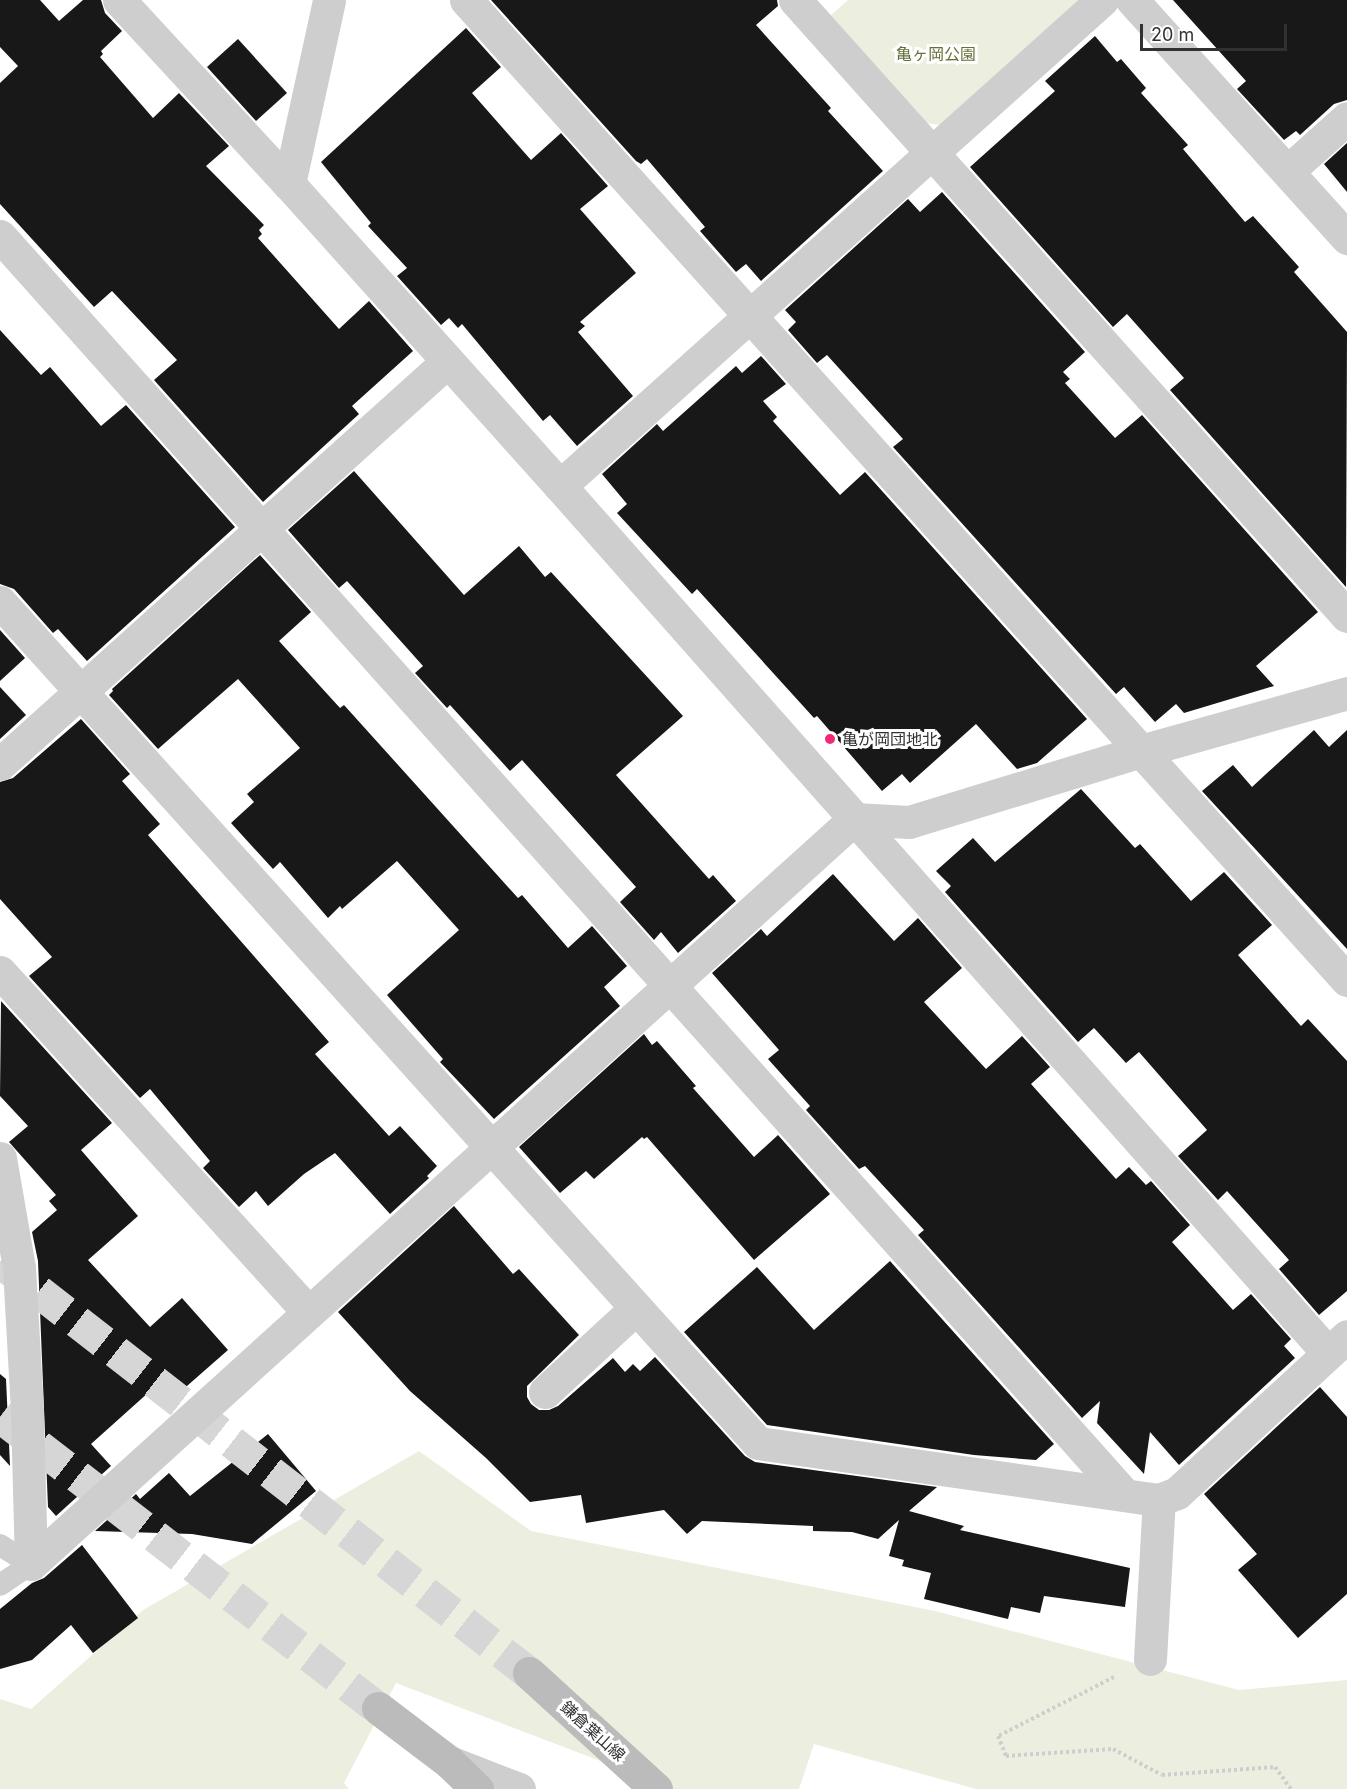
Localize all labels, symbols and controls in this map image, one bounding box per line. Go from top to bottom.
scale bar [1143,12,1290,50]
text: 20 m [1151,24,1194,45]
park label: 亀ヶ岡公園 [896,44,976,64]
place label: 亀が岡団地北 [842,729,938,749]
marker: 亀が岡団地北 [823,732,837,746]
street label: 鎌倉葉山線 [557,1697,629,1765]

